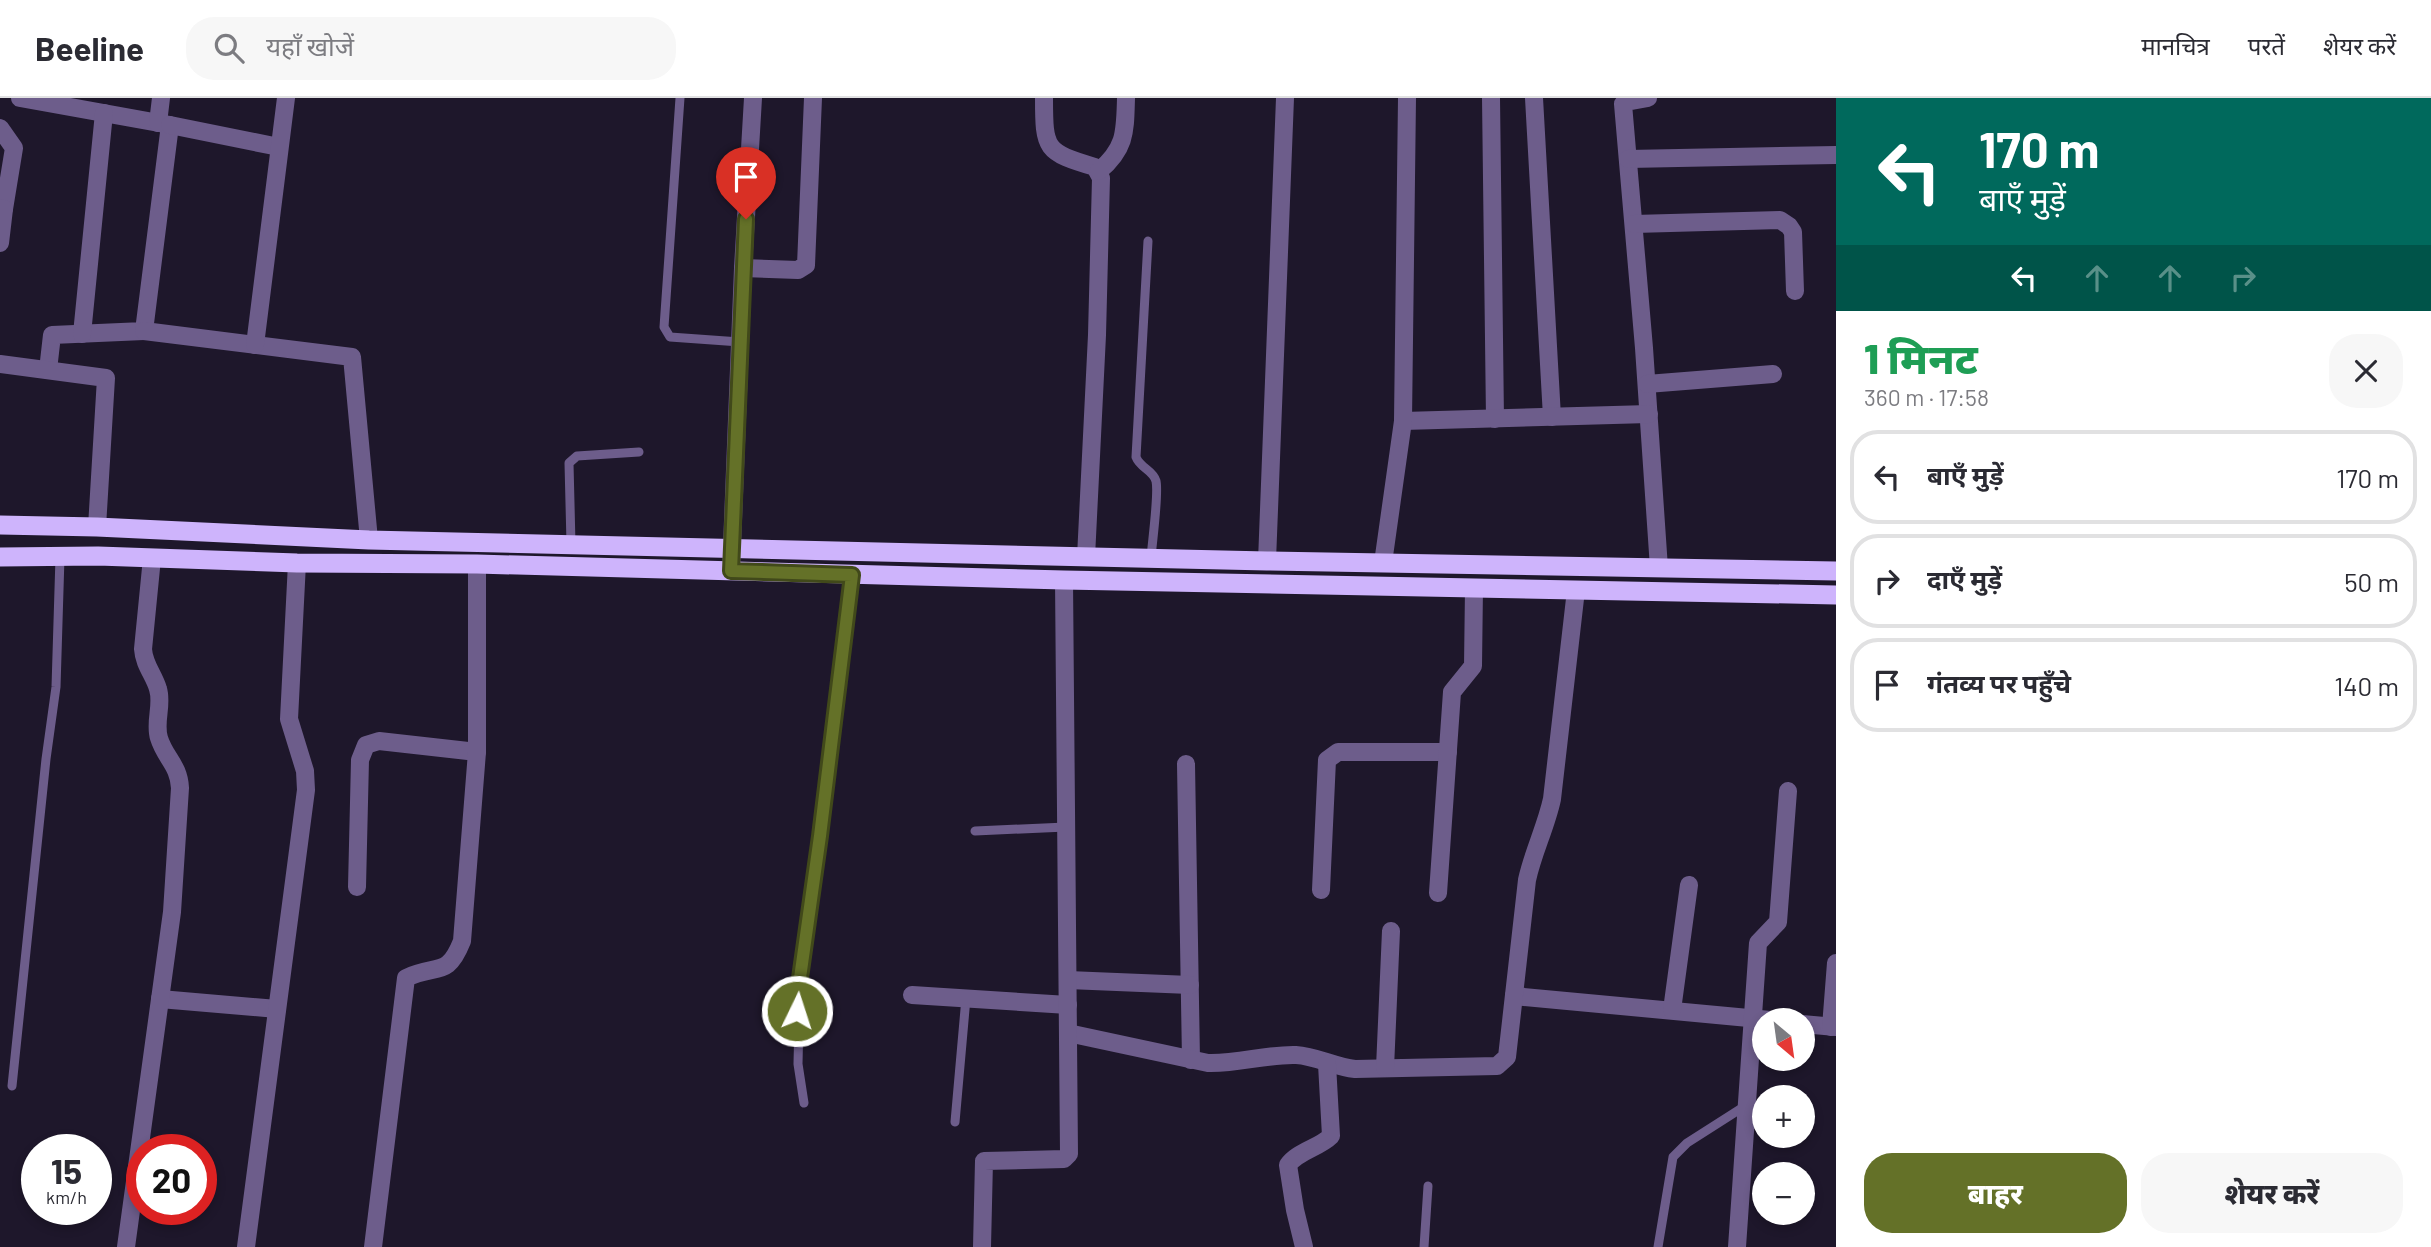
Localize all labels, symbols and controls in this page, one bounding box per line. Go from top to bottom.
search box [186,17,676,80]
text: Beeline [35,28,144,68]
icon: search [210,29,248,67]
text: यहाँ खोजें [266,30,354,61]
text: मानचित्र [2141,31,2210,60]
text: परतें [2248,31,2285,60]
text: शेयर करें [2323,31,2396,60]
text: 170 m [1979,119,2099,178]
icon: left [1864,126,1955,217]
pin [716,147,776,219]
icon: arrive [727,158,765,196]
text: बाएँ मुड़ें [1979,179,2066,217]
icon: left [2005,259,2043,297]
icon: ahead [2078,259,2116,297]
icon: ahead [2151,259,2189,297]
icon: right [2224,259,2262,297]
text: 1 मिनट [1864,332,1978,382]
button: close [2329,334,2403,408]
text: 360 m · 17:58 [1864,383,1989,411]
icon: left [1868,458,1906,496]
text: बाएँ मुड़ें [1927,459,2004,490]
text: 170 m [2336,462,2399,493]
icon: right [1868,562,1906,600]
text: दाएँ मुड़ें [1927,563,2002,594]
text: 50 m [2344,566,2399,597]
icon: arrive [1868,666,1906,704]
text: गंतव्य पर पहुँचे [1927,667,2071,698]
text: 140 m [2334,670,2399,701]
position arrow [760,974,834,1048]
north arrow [1752,1008,1815,1071]
map controls [1752,1008,1815,1225]
button: + [1752,1085,1815,1148]
speed limit sign: 20 [126,1134,217,1225]
text: 15 [51,1149,82,1191]
button: बाहर [1864,1153,2127,1233]
button: शेयर करें [2141,1153,2403,1233]
button: − [1752,1162,1815,1225]
text: km/h [46,1186,87,1208]

